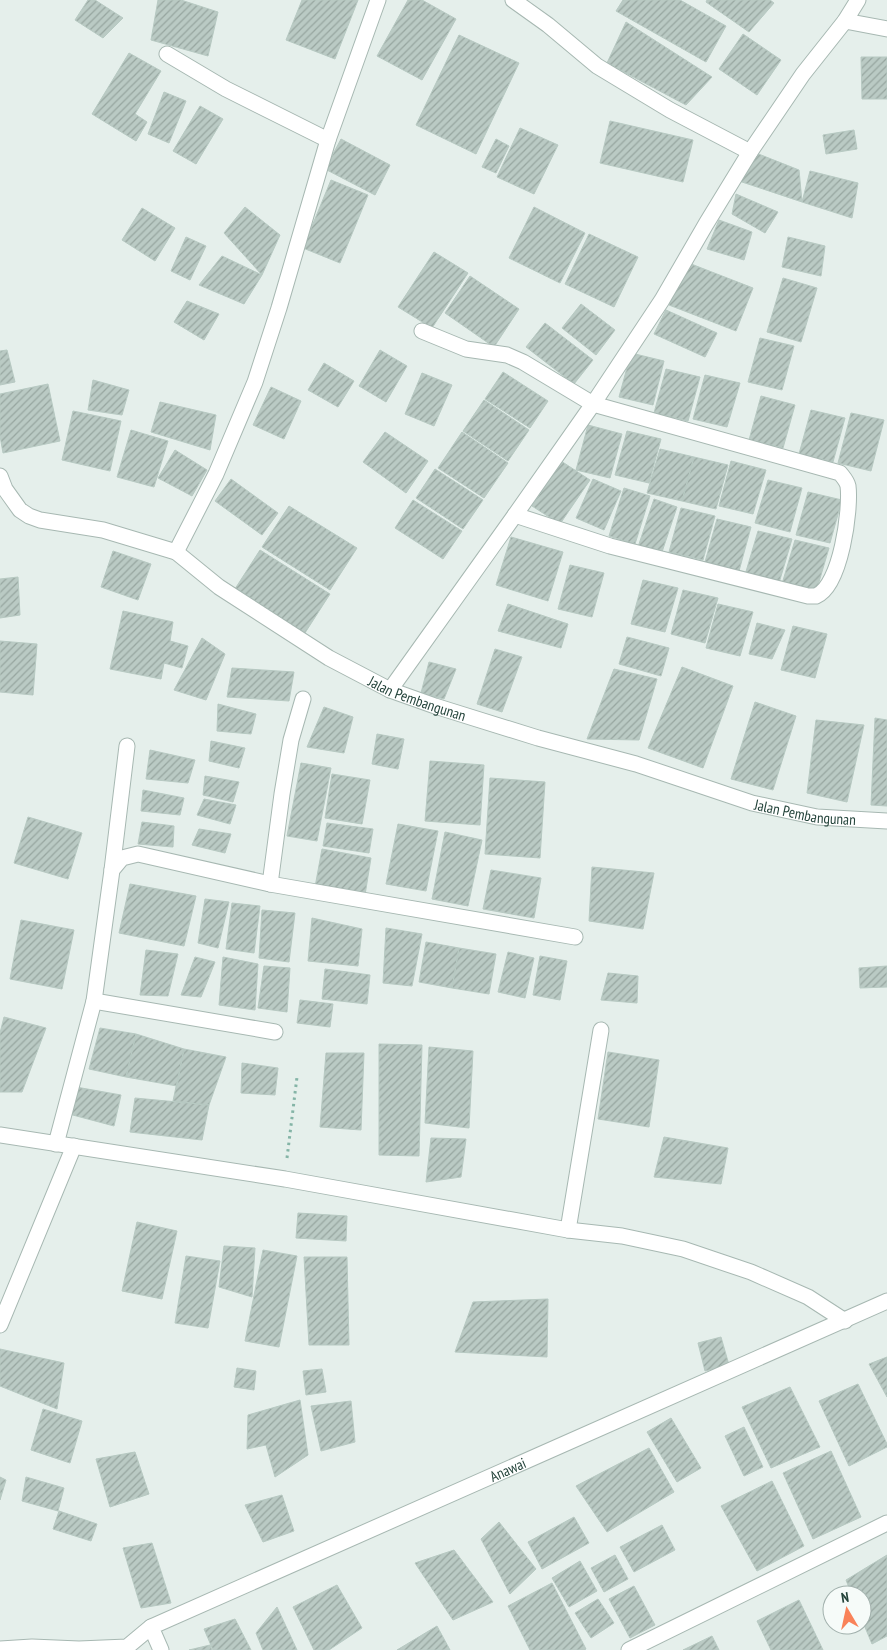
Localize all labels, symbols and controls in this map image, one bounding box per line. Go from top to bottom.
street label: Jalan Pembangunan [364,671,468,725]
street label: Jalan Pembangunan [752,794,856,829]
street label: Anawai [486,1453,529,1485]
north arrow [822,1585,872,1635]
text: N [840,1588,850,1607]

